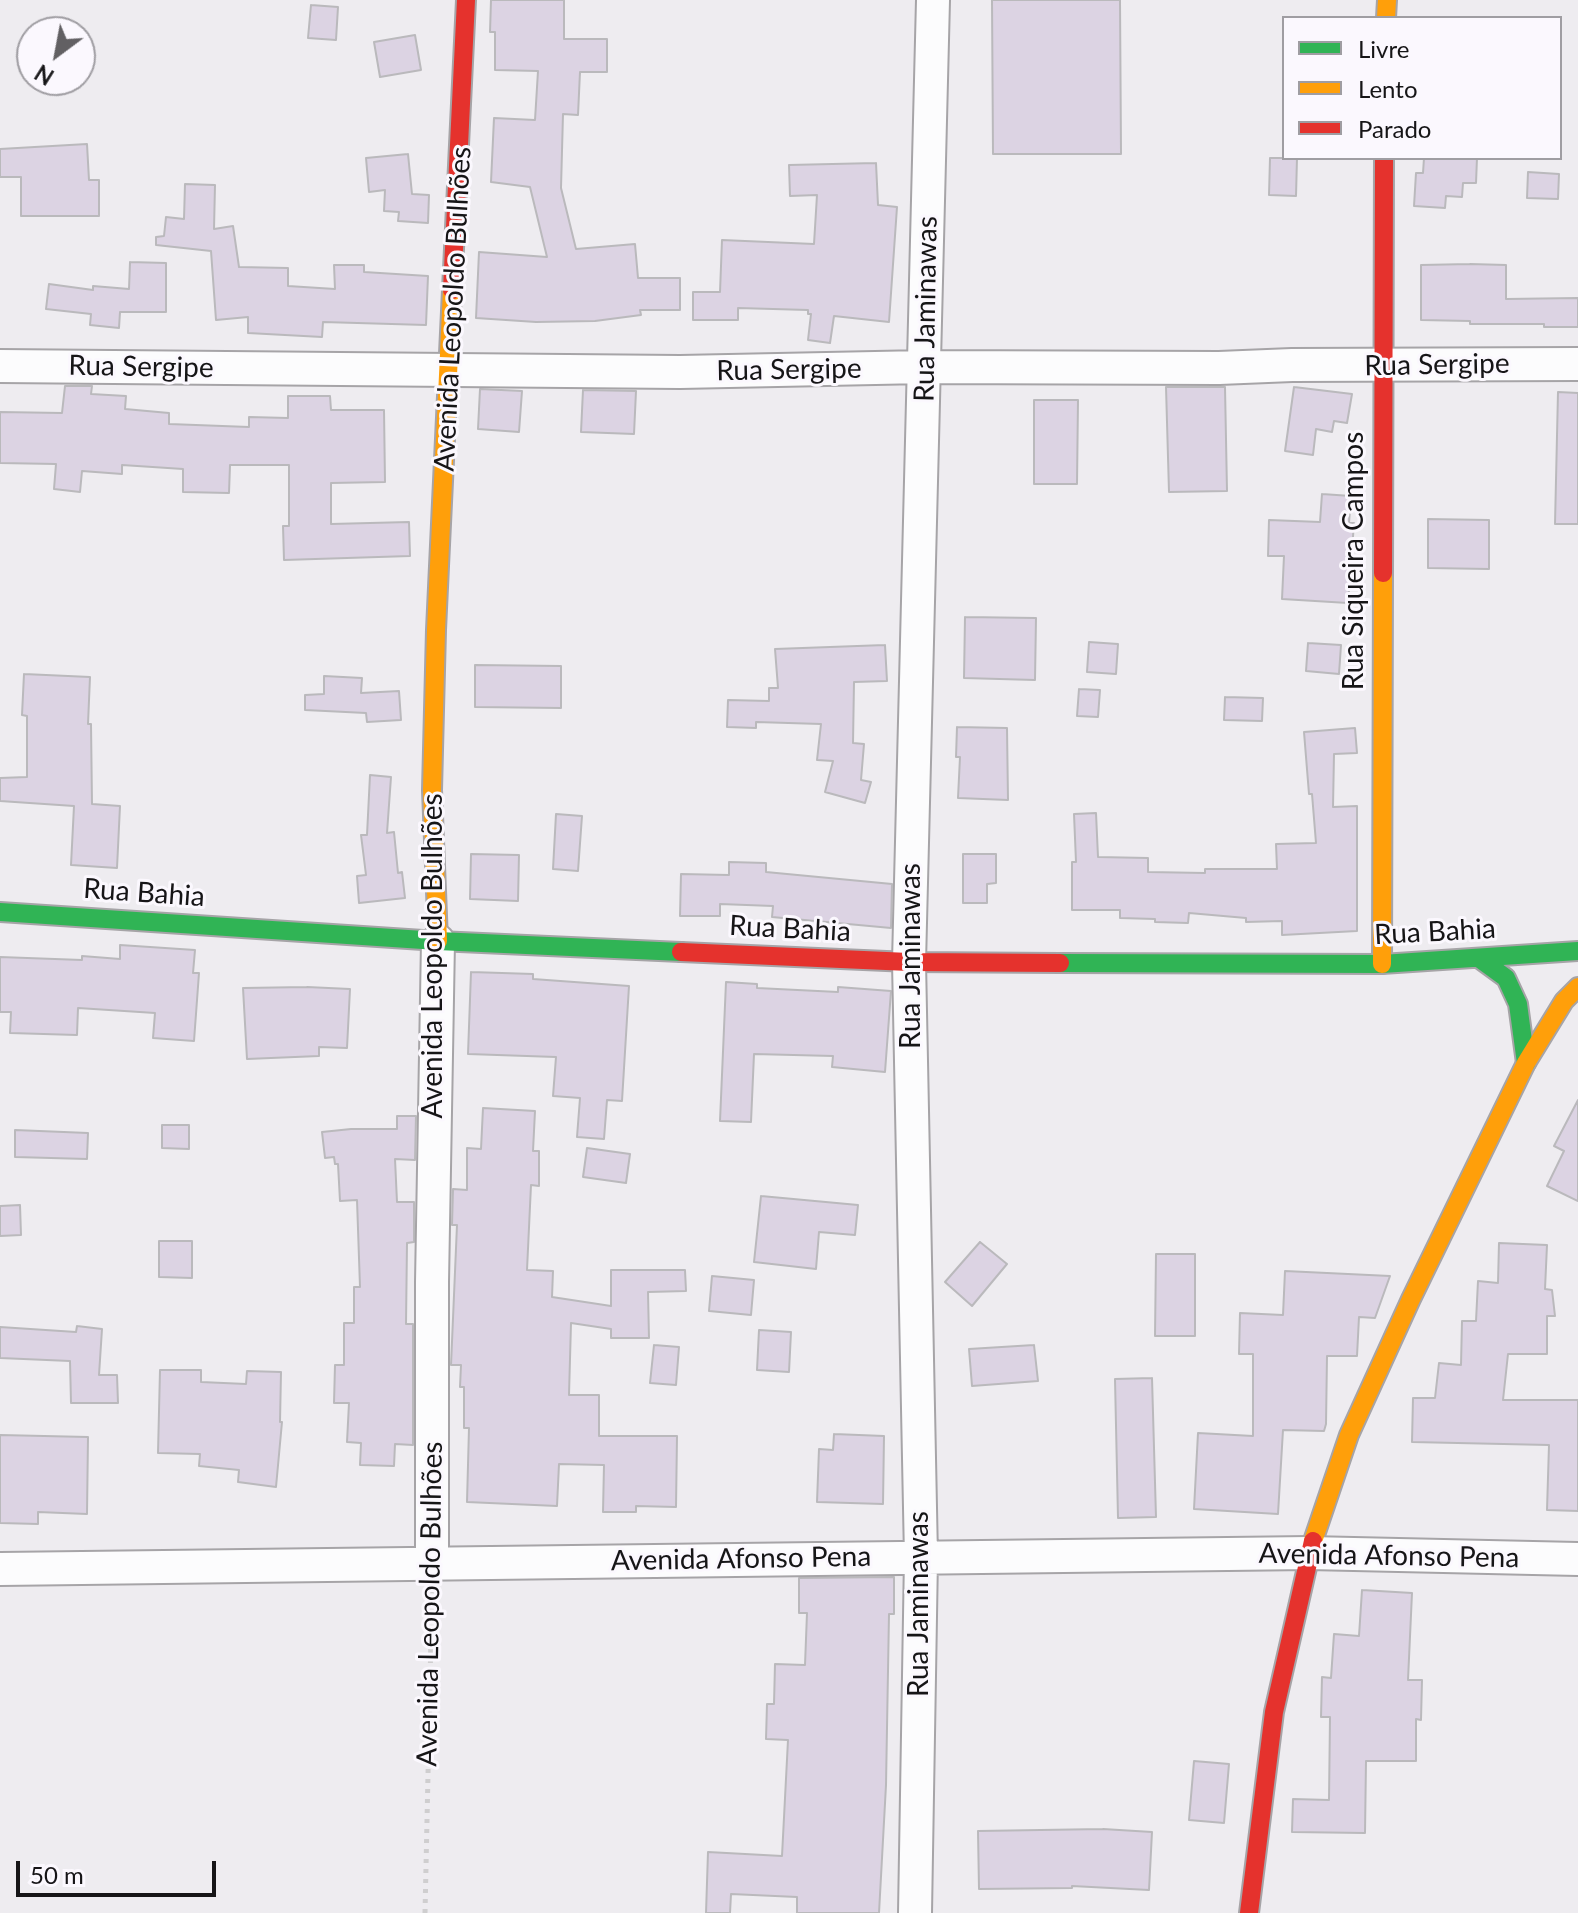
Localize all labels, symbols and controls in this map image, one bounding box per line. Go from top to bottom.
north arrow [16,16,96,96]
legend [1282,16,1562,160]
text: Livre [1358,34,1409,63]
text: N [30,59,58,91]
text: Lento [1358,74,1418,103]
text: Parado [1358,114,1431,143]
street label: Avenida Leopoldo Bulhões [428,146,478,472]
street label: Rua Jaminawas [908,216,944,402]
street label: Rua Sergipe [1364,347,1510,383]
street label: Rua Sergipe [68,349,214,385]
street label: Rua Sergipe [716,352,862,388]
street label: Rua Siqueira Campos [1337,432,1371,690]
street label: Avenida Leopoldo Bulhões [416,793,450,1119]
street label: Rua Jaminawas [894,863,928,1049]
street label: Rua Bahia [82,872,206,914]
street label: Rua Bahia [728,909,852,949]
street label: Rua Bahia [1373,912,1497,952]
street label: Avenida Leopoldo Bulhões [410,1441,450,1767]
street label: Rua Jaminawas [902,1511,936,1697]
street label: Avenida Afonso Pena [1258,1537,1520,1575]
street label: Avenida Afonso Pena [610,1540,872,1578]
scale bar [20,1845,220,1895]
text: 50 m [30,1860,84,1889]

